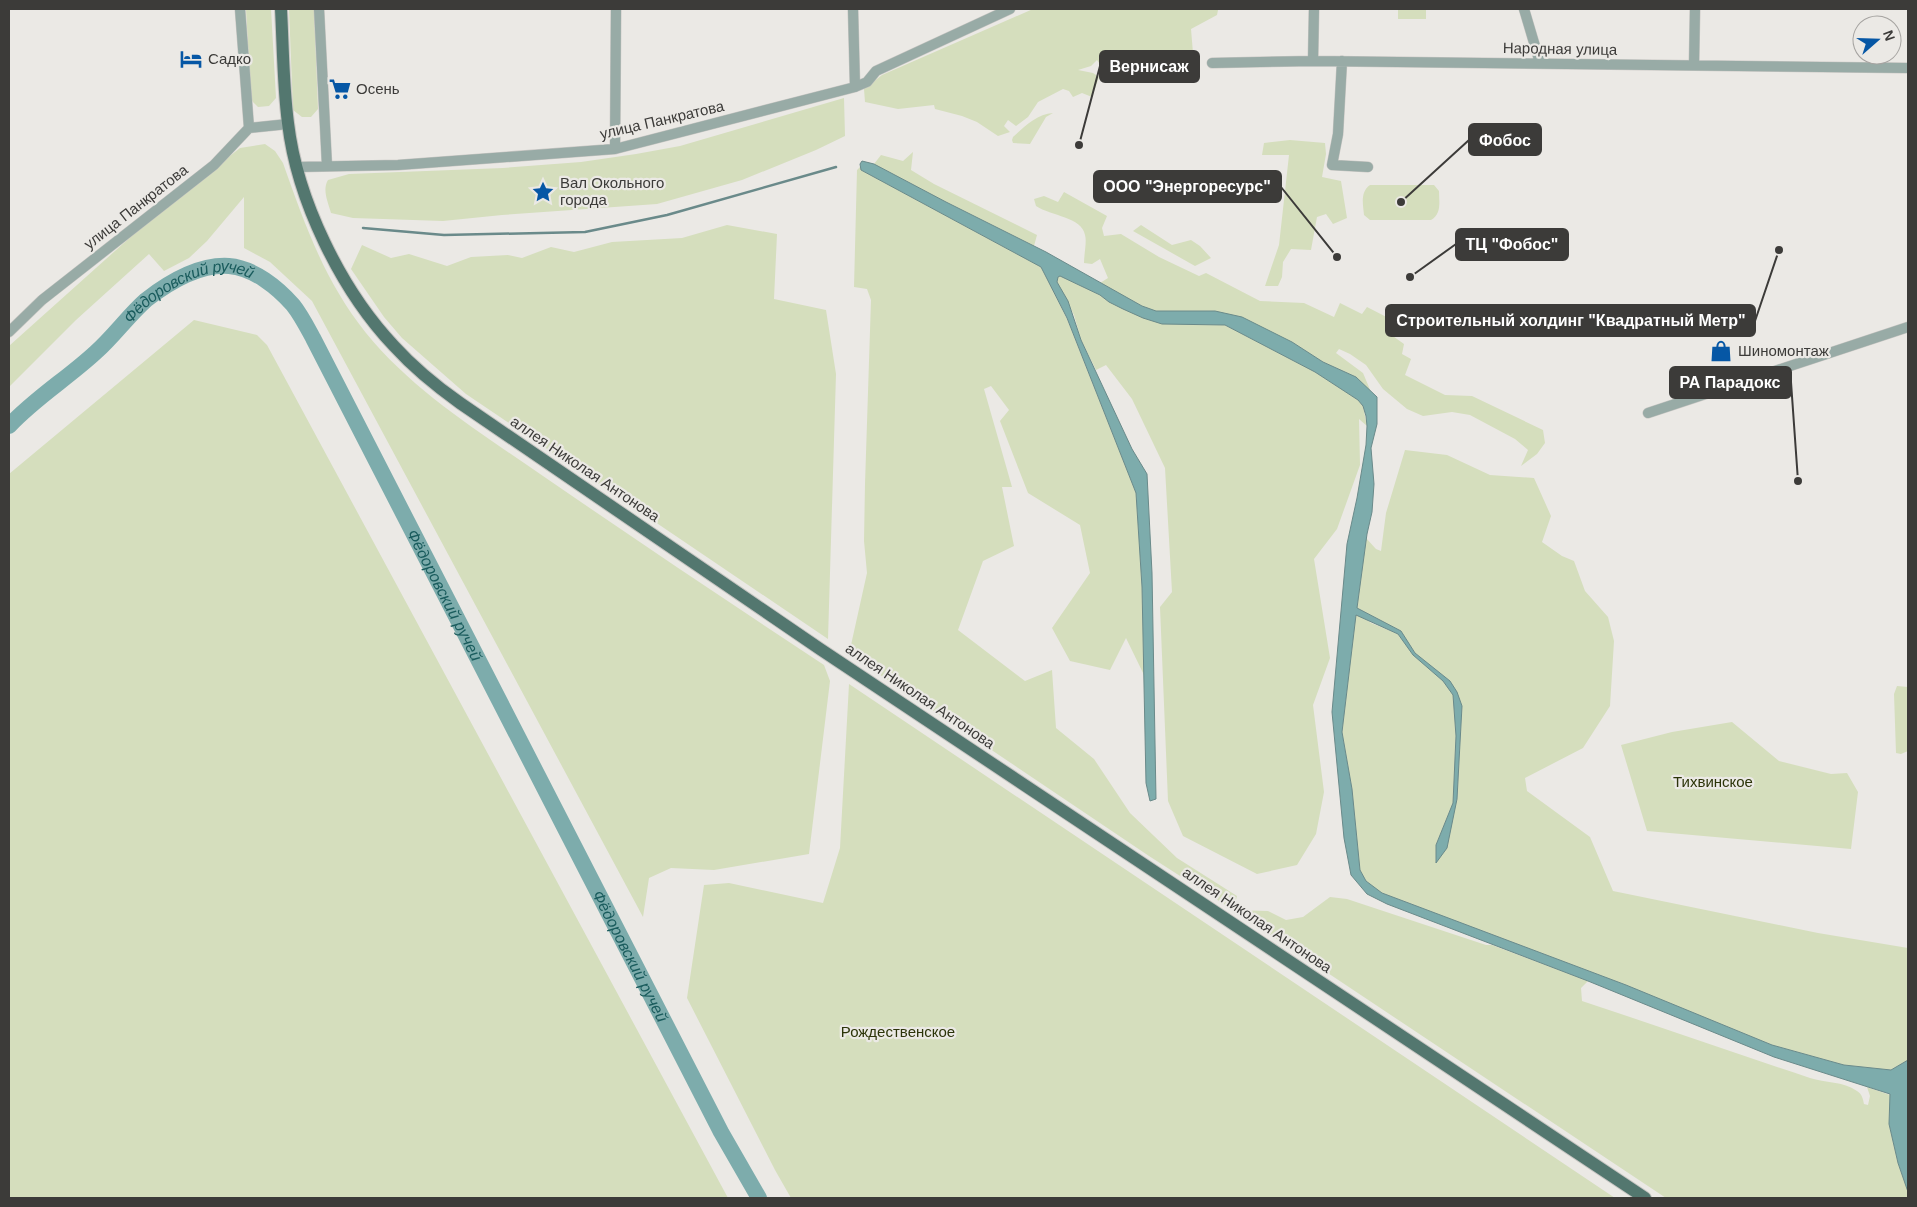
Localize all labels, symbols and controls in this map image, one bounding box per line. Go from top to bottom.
north arrow [1852,15,1902,65]
text: N [1880,28,1898,43]
street label: Народная улица [1503,39,1618,58]
hotel icon: Садко [178,46,204,72]
place label: Садко [208,50,251,67]
callout: Вернисаж [1100,51,1199,82]
text: Вернисаж [1109,58,1189,75]
supermarket icon: Осень [327,76,353,102]
place label: Осень [356,80,400,97]
street label: улица Панкратова [598,97,726,142]
callout: Фобос [1469,124,1541,155]
text: Фобос [1479,132,1531,149]
street label: улица Панкратова [80,160,191,252]
callout: ООО "Энергоресурс" [1094,171,1281,202]
place label: Вал Окольного города [560,174,664,208]
text: ООО "Энергоресурс" [1103,178,1271,195]
place icon: Вал Окольного города [530,179,556,205]
callout: ТЦ "Фобос" [1456,229,1568,260]
text: ТЦ "Фобос" [1466,236,1558,253]
water label: Фёдоровский ручей [120,258,257,326]
callout: Строительный холдинг "Квадратный Метр" [1386,305,1755,336]
text: Строительный холдинг "Квадратный Метр" [1396,312,1746,329]
shop icon: Шиномонтаж [1708,338,1734,364]
place label: Шиномонтаж [1738,342,1829,359]
callout: РА Парадокс [1670,367,1791,398]
text: РА Парадокс [1680,374,1781,391]
street label: аллея Николая Антонова [508,412,663,525]
water label: Фёдоровский ручей [404,527,485,664]
street label: аллея Николая Антонова [843,639,998,752]
park label: Тихвинское [1673,773,1753,790]
street label: аллея Николая Антонова [1180,863,1335,976]
water label: Фёдоровский ручей [589,888,671,1025]
park label: Рождественское [841,1023,955,1040]

